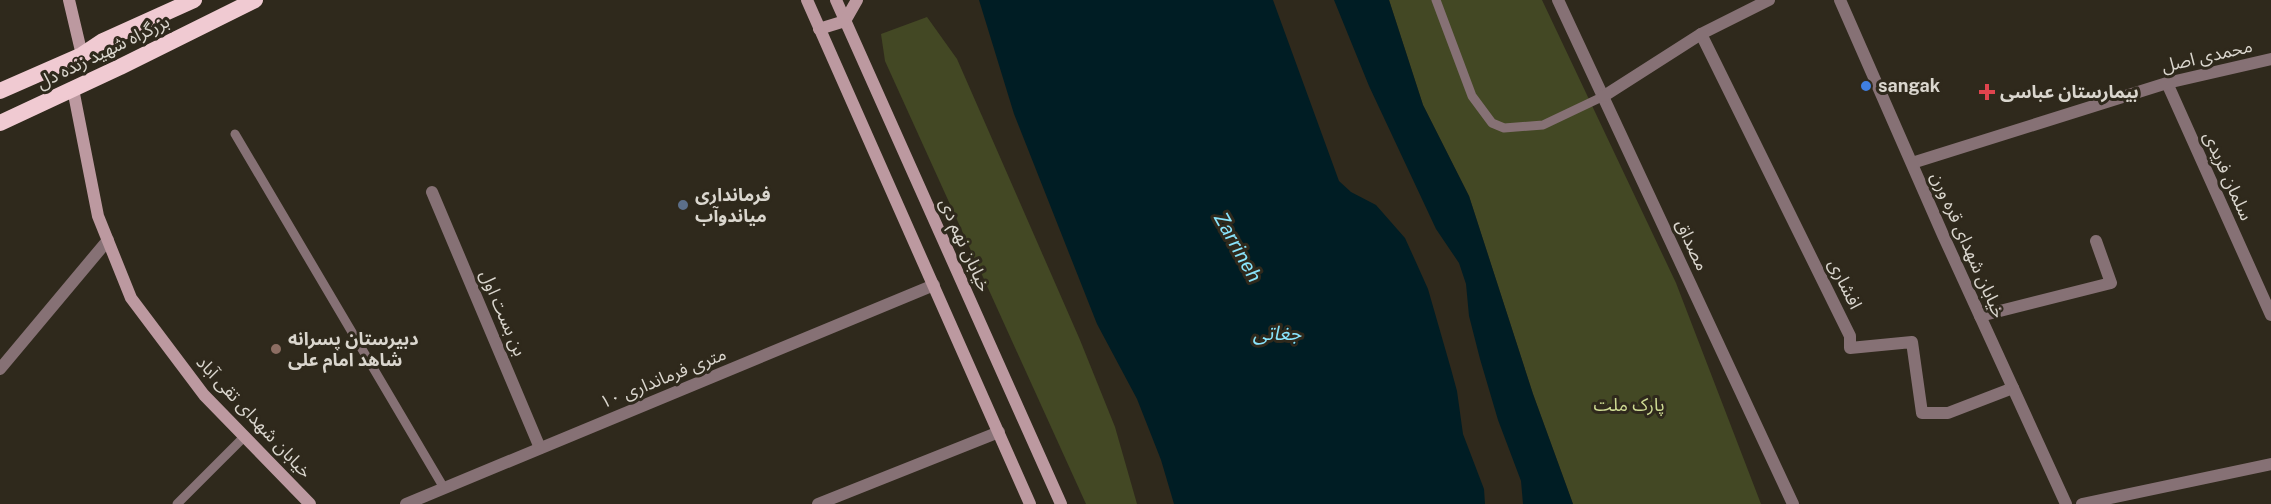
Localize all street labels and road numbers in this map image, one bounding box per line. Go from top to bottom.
street label: بزرگراه شهید زنده دل [33,10,173,94]
street label: محمدی اصل [2159,35,2255,77]
street label: سلمان فریدی [2199,128,2257,224]
street label: خیابان شهدای قره ورن [1926,169,2010,321]
street label: خیابان نهم دی [933,195,995,296]
street label: مصداق [1671,216,1713,274]
street label: افشاری [1823,255,1867,313]
street label: بن بست اول [475,267,531,359]
street label: ۱۰ متری فرمانداری [597,343,729,413]
street label: خیابان شهدای تقی آباد [192,351,316,483]

